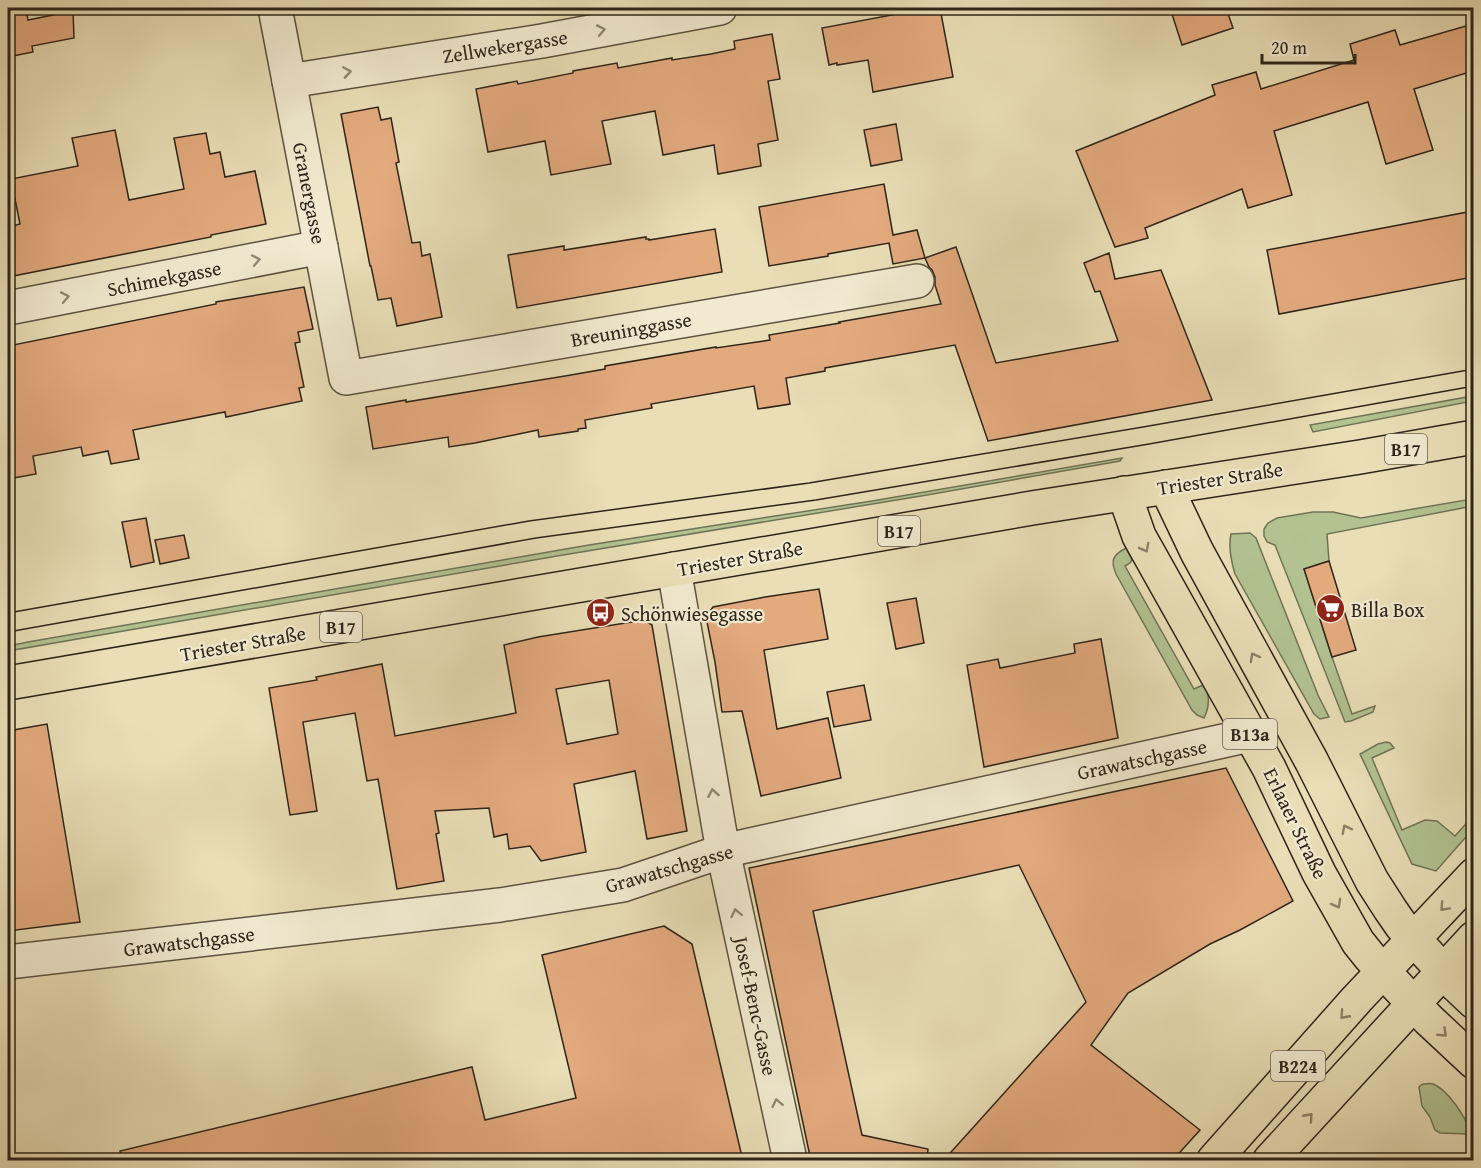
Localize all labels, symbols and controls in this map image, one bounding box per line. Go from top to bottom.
street label: Zellwekergasse [440,22,570,70]
one-way arrow [596,24,606,37]
scale bar [1262,27,1355,65]
text: 20 m [1271,34,1307,61]
one-way arrow [341,66,351,79]
street label: Granergasse [286,140,334,246]
street label: Schimekgasse [104,253,224,303]
one-way arrow [251,254,261,267]
one-way arrow [60,291,70,304]
street label: Breuninggasse [568,304,694,354]
road number: B17 [1385,434,1427,464]
street label: Triester Straße [1155,454,1285,502]
road number: B17 [878,516,920,546]
street label: Triester Straße [675,533,805,583]
one-way arrow [1138,541,1149,552]
supermarket icon: Billa Box [1314,593,1346,625]
place label: Billa Box [1351,595,1425,624]
bus stop icon: Schönwiesegasse [584,597,616,629]
place label: Schönwiesegasse [621,599,763,628]
road number: B17 [320,612,362,642]
street label: Triester Straße [178,618,308,668]
one-way arrow [1250,653,1261,663]
road number: B13a [1223,719,1277,749]
street label: Grawatschgasse [1075,731,1209,787]
street label: Erlaaer Straße [1257,763,1335,883]
one-way arrow [707,789,720,799]
one-way arrow [1341,824,1353,835]
street label: Grawatschgasse [602,836,736,900]
one-way arrow [1330,898,1341,908]
one-way arrow [1440,900,1451,911]
one-way arrow [731,908,744,918]
street label: Grawatschgasse [122,919,256,963]
street label: Josef-Benc-Gasse [727,931,785,1078]
one-way arrow [1340,1008,1351,1019]
one-way arrow [1436,1026,1446,1037]
road number: B224 [1271,1051,1325,1081]
one-way arrow [772,1099,785,1109]
one-way arrow [1302,1114,1313,1124]

